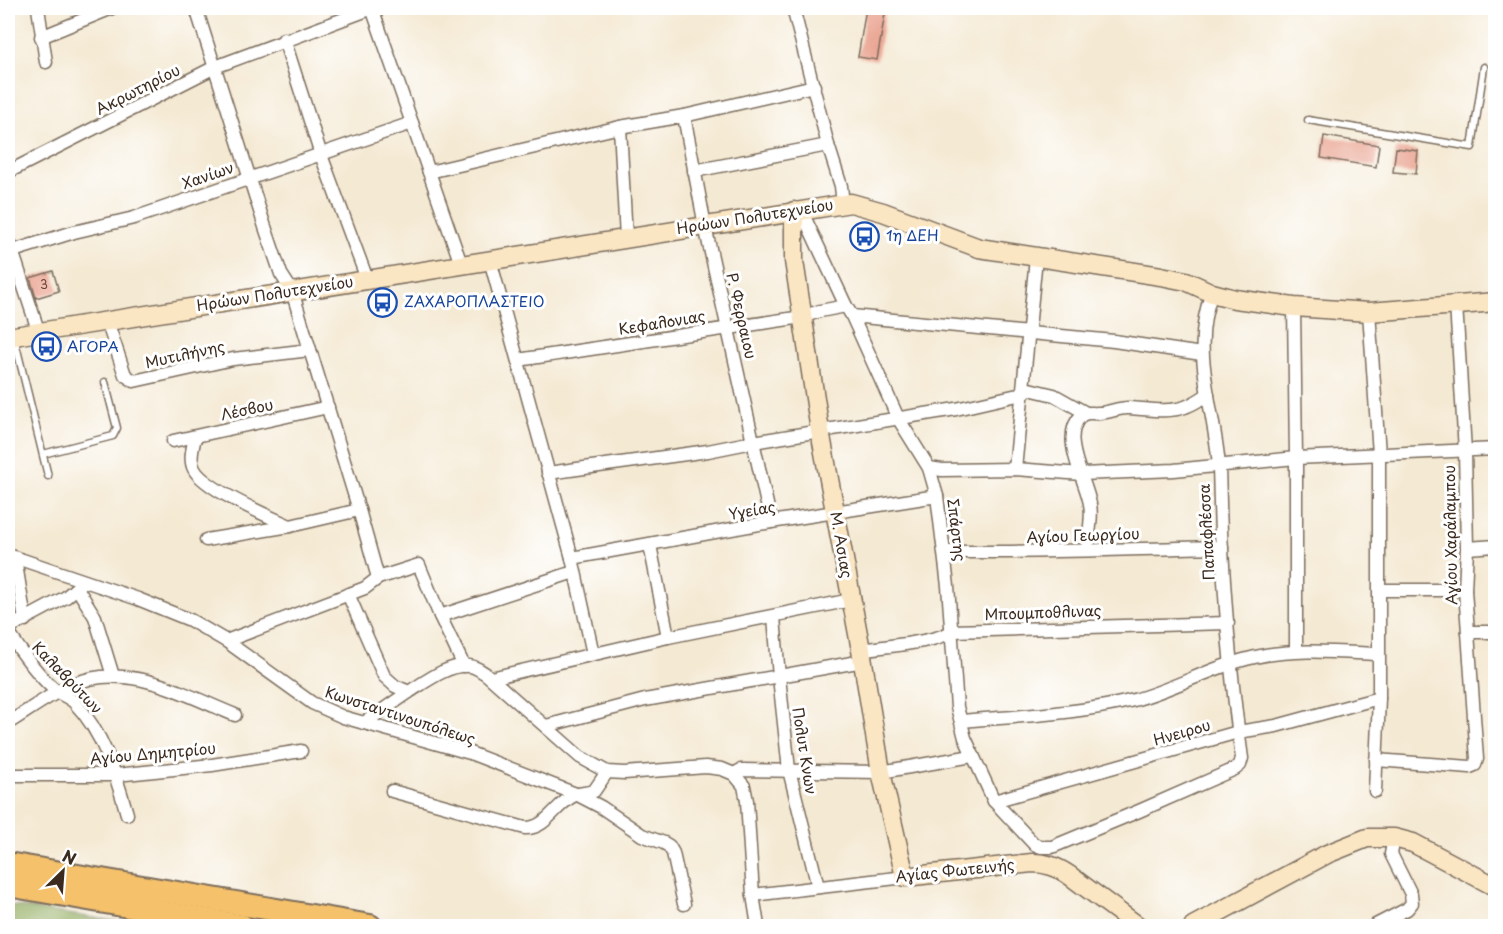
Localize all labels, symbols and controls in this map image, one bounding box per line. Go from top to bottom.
street label: Ακρωτηρίου [91,58,184,120]
street label: Χανίων [178,155,237,194]
street label: Ηρώων Πολυτεχνείου [675,192,835,239]
bus stop icon: 1η ΔΕΗ [849,220,881,252]
place label: 1η ΔΕΗ [886,223,939,246]
street label: Ηρώων Πολυτεχνείου [195,269,355,316]
street label: Ρ. Φερραιου [721,270,764,361]
house number: 3 [40,275,48,293]
bus stop icon: ΖΑΧΑΡΟΠΛΑΣΤΕΙΟ [367,286,399,318]
place label: ΖΑΧΑΡΟΠΛΑΣΤΕΙΟ [404,289,545,312]
street label: Κεφαλονιας [617,303,707,340]
bus stop icon: ΑΓΟΡΑ [30,331,62,363]
place label: ΑΓΟΡΑ [67,334,119,357]
street label: Μυτιλήνης [143,334,227,373]
street label: Λέσβου [218,392,275,425]
street label: Αγίου Χαράλαμπου [1437,465,1462,605]
street label: Παπαφλέσσα [1191,483,1220,581]
street label: Υγείας [727,494,777,525]
street label: Σπάρτης [942,497,973,563]
street label: Μ. Ασιας [825,510,860,580]
street label: Αγίου Γεωργίου [1026,521,1140,548]
street label: Μπουμποθλινας [984,598,1102,625]
street label: Καλαβρύτων [27,635,109,718]
street label: Κωνσταντινουπόλεως [322,679,479,750]
street label: Πολυτ Κνων [787,705,824,796]
street label: Ηνειρου [1150,712,1213,751]
street label: Αγίου Δημητρίου [89,736,217,769]
north arrow [33,841,93,901]
text: N [59,843,81,870]
street label: Αγίας Φωτεινής [894,852,1016,887]

